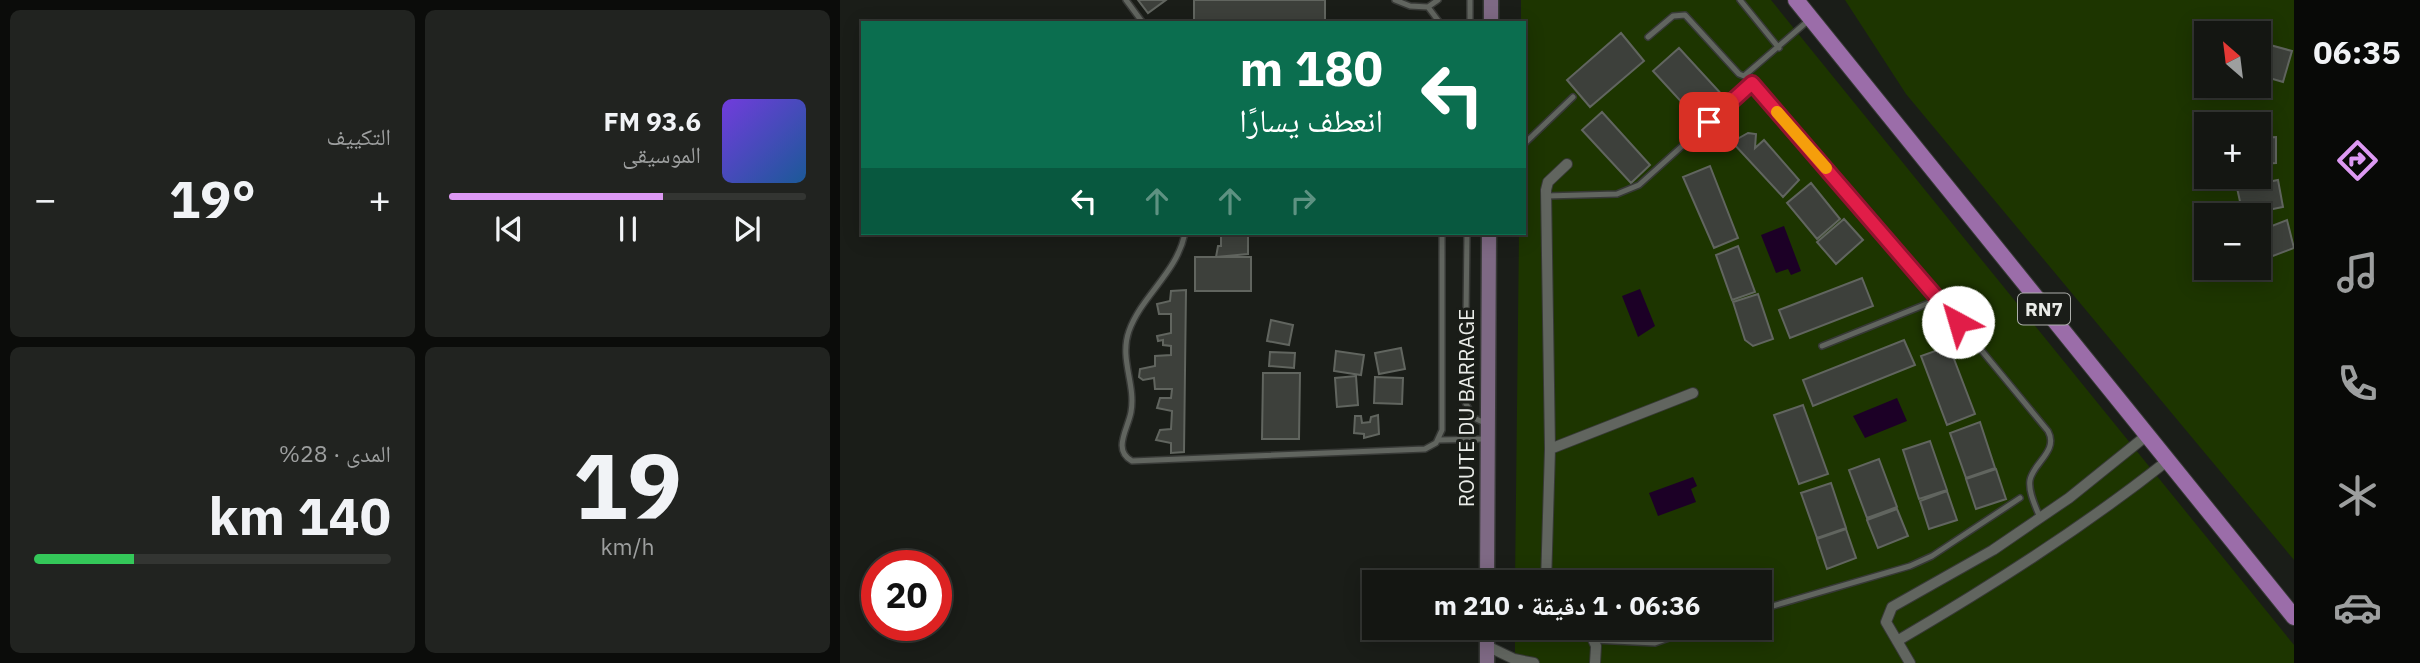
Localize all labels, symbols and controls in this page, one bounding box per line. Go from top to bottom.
north arrow [2194,21,2272,98]
map controls [2194,21,2271,280]
text: 06:35 [2313,31,2401,73]
text: 180 m [1239,36,1383,99]
icon: left [1407,49,1498,140]
pin [1679,92,1739,152]
text: انعطف يسارًا [1239,99,1383,141]
icon: arrive [1690,103,1728,141]
text: 93.6 FM [603,104,701,138]
button: + [2194,112,2271,189]
text: التكييف [326,121,391,151]
icon: directions [2333,136,2382,185]
text: الموسيقى [622,139,701,169]
text: 19° [169,165,256,232]
text: − [34,174,57,223]
text: + [368,174,391,223]
icon: left [1065,182,1103,220]
icon: ahead [1138,182,1176,220]
icon: ahead [1211,182,1249,220]
icon: right [1284,182,1322,220]
button: − [2194,203,2271,280]
icon: previous [490,210,528,248]
icon: pause [609,210,647,248]
icon: next [728,210,766,248]
icon: music [2333,248,2382,297]
position arrow [1921,285,1995,359]
road number: RN7 [2018,294,2070,324]
street label: ROUTE DU BARRAGE [1452,309,1480,507]
icon: phone [2333,359,2382,408]
text: 19 [573,426,682,544]
text: المدى · 28% [279,438,391,468]
icon: climate [2333,471,2382,520]
text: 140 km [209,482,391,549]
text: km/h [600,531,655,561]
speed limit sign: 20 [861,550,952,641]
icon: car [2333,583,2382,632]
text: 06:36 · 1 دقيقة · 210 m [1434,588,1700,622]

